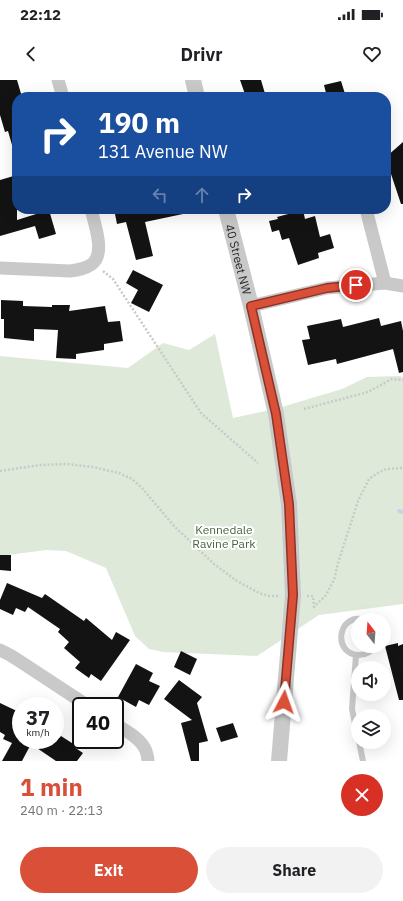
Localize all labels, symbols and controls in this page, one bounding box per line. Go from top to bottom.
text: 22:12 [20,5,61,24]
icon: back [20,43,42,65]
text: Drivr [181,43,222,66]
icon: heart [361,43,383,65]
text: 190 m [98,104,180,141]
icon: right [32,108,84,160]
text: 131 Avenue NW [98,140,228,163]
icon: left [149,184,171,206]
icon: ahead [191,184,213,206]
icon: right [233,184,255,206]
street label: 40 Street NW [223,223,255,296]
pin [339,268,373,302]
icon: arrive [345,274,367,296]
park label: Kennedale Ravine Park [192,522,256,551]
north arrow [351,613,391,653]
map controls [351,613,391,749]
button: sound [351,661,391,701]
position arrow [263,681,305,723]
speed limit sign: 40 [72,697,124,749]
text: 37 [26,704,50,731]
button: layers [351,709,391,749]
text: km/h [26,726,50,739]
text: 1 min [20,771,83,803]
button: close [341,774,383,816]
text: 240 m · 22:13 [20,802,103,819]
button: Exit [20,847,198,893]
button: Share [206,847,383,893]

